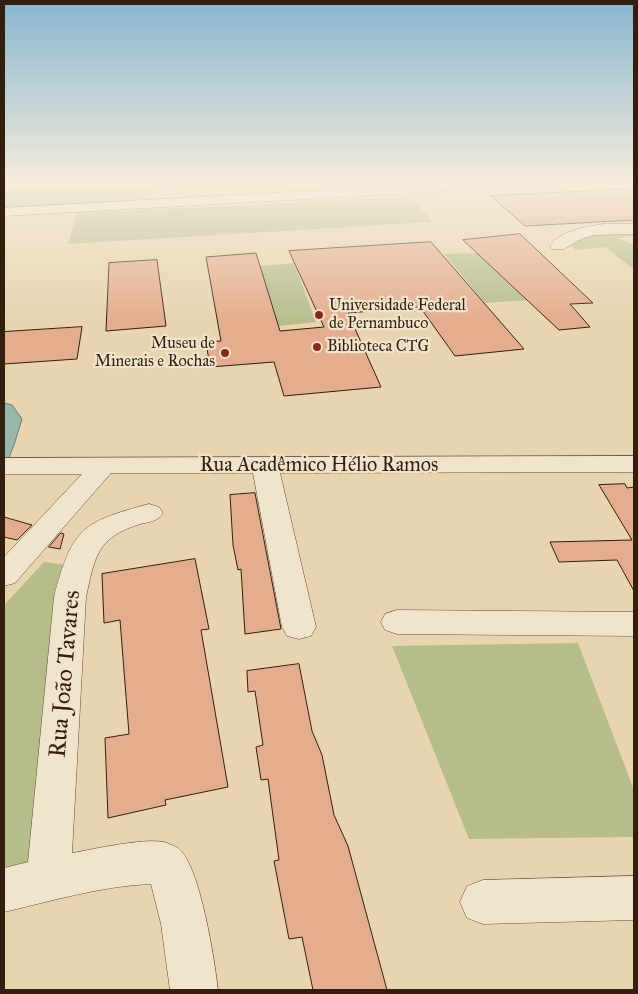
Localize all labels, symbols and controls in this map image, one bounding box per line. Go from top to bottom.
place label: Universidade Federal de Pernambuco [329,296,466,334]
marker: Universidade Federal de Pernambuco [313,309,325,321]
place label: Museu de Minerais e Rochas [95,334,215,372]
place label: Biblioteca CTG [327,337,429,357]
marker: Biblioteca CTG [311,341,323,353]
marker: Museu de Minerais e Rochas [219,347,231,359]
street label: Rua Acadêmico Hélio Ramos [200,454,438,478]
street label: Rua João Tavares [44,589,88,759]

